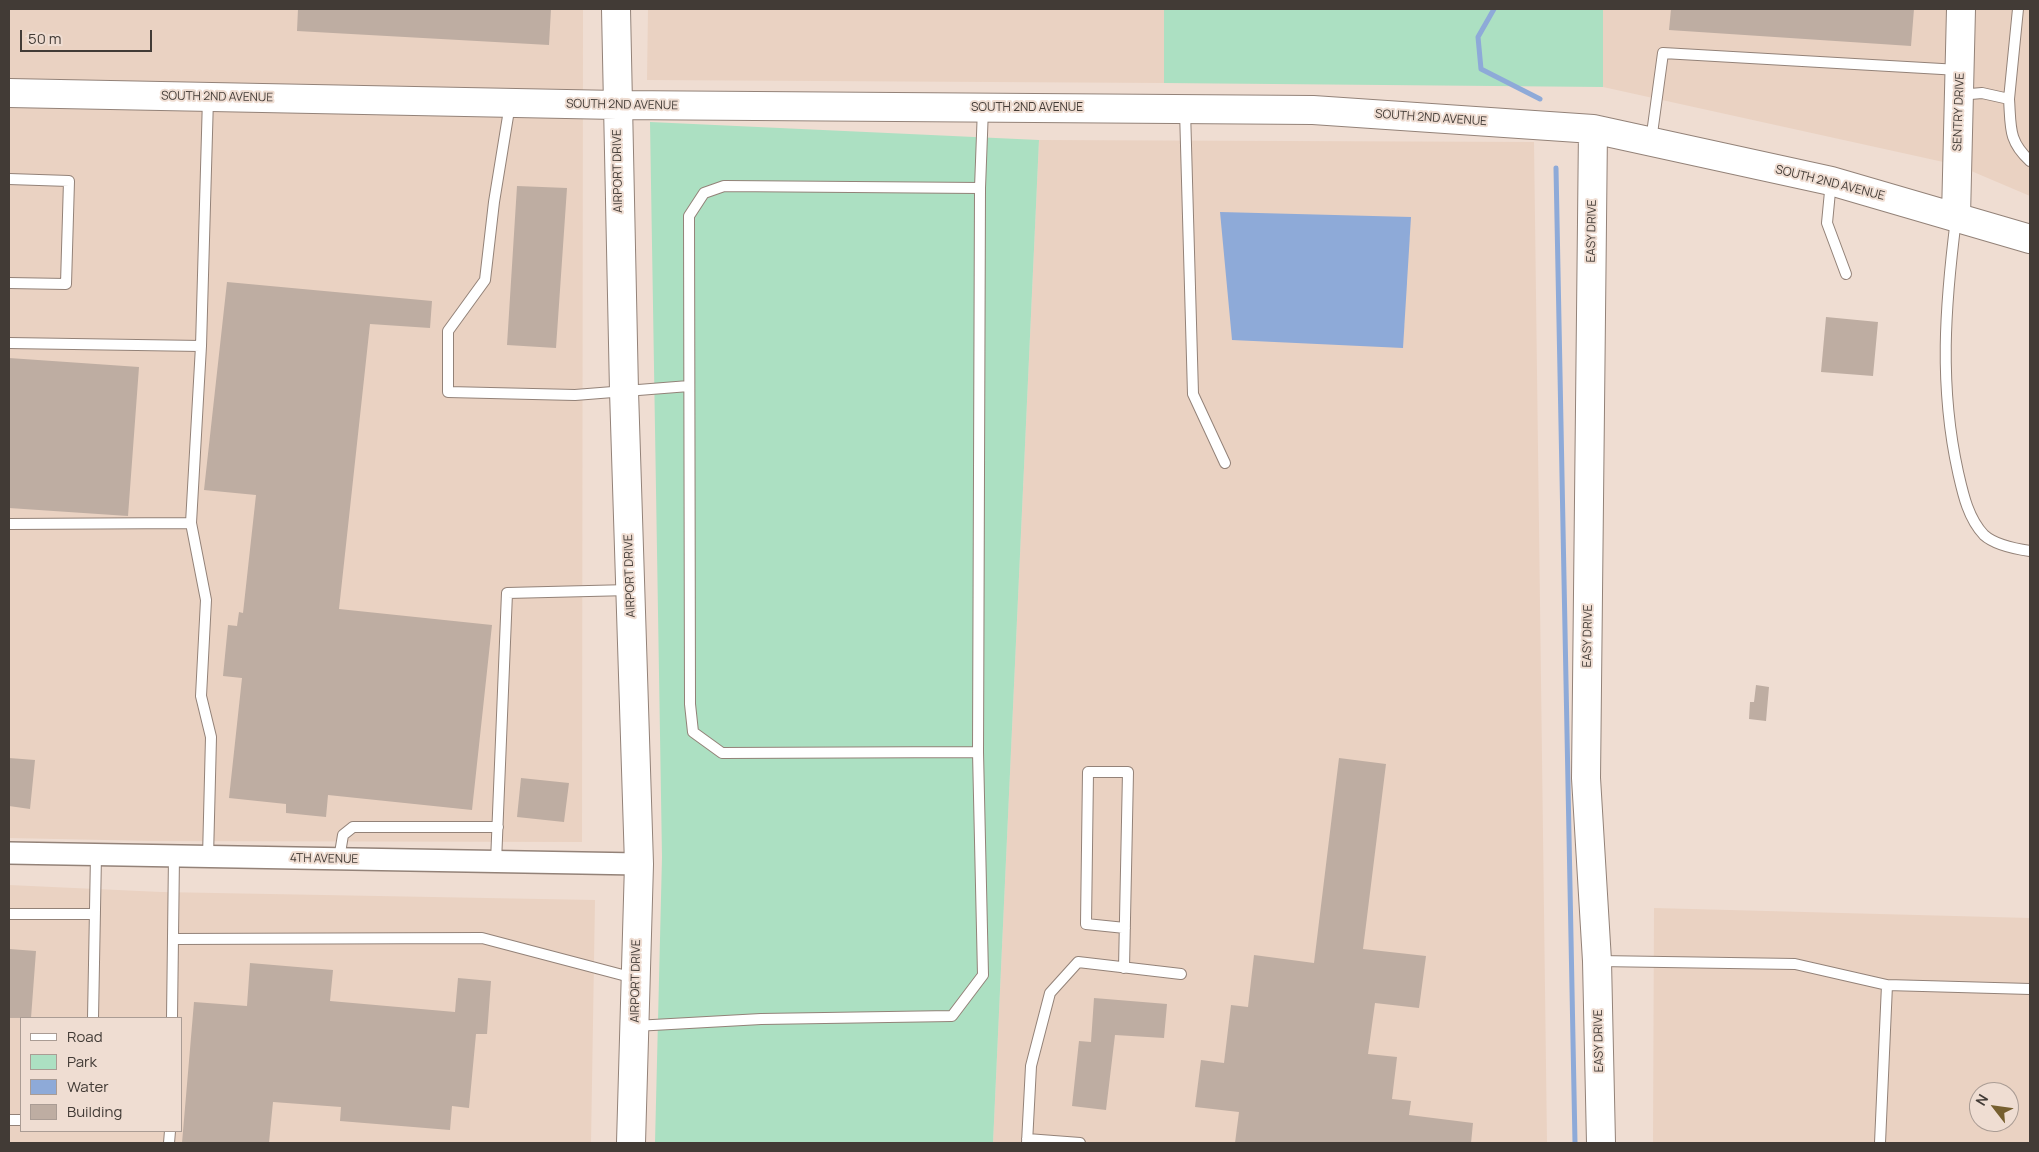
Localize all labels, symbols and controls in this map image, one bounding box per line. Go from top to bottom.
scale bar [22,20,155,52]
text: 50 m [28,28,62,49]
street label: SENTRY DRIVE [1950,72,1968,152]
street label: SOUTH 2ND AVENUE [161,89,273,105]
street label: SOUTH 2ND AVENUE [566,97,678,113]
street label: SOUTH 2ND AVENUE [971,101,1083,115]
street label: SOUTH 2ND AVENUE [1375,107,1487,129]
street label: AIRPORT DRIVE [610,129,626,213]
street label: SOUTH 2ND AVENUE [1774,162,1886,204]
street label: EASY DRIVE [1584,199,1600,263]
street label: AIRPORT DRIVE [621,534,639,618]
street label: EASY DRIVE [1580,604,1596,668]
street label: 4TH AVENUE [290,851,358,867]
street label: AIRPORT DRIVE [628,939,644,1023]
street label: EASY DRIVE [1591,1009,1607,1073]
legend [20,1017,182,1132]
text: Road [67,1026,103,1047]
text: Park [67,1051,97,1072]
text: Water [67,1076,109,1097]
north arrow [1969,1082,2019,1132]
text: N [1971,1091,1992,1109]
text: Building [67,1101,122,1122]

